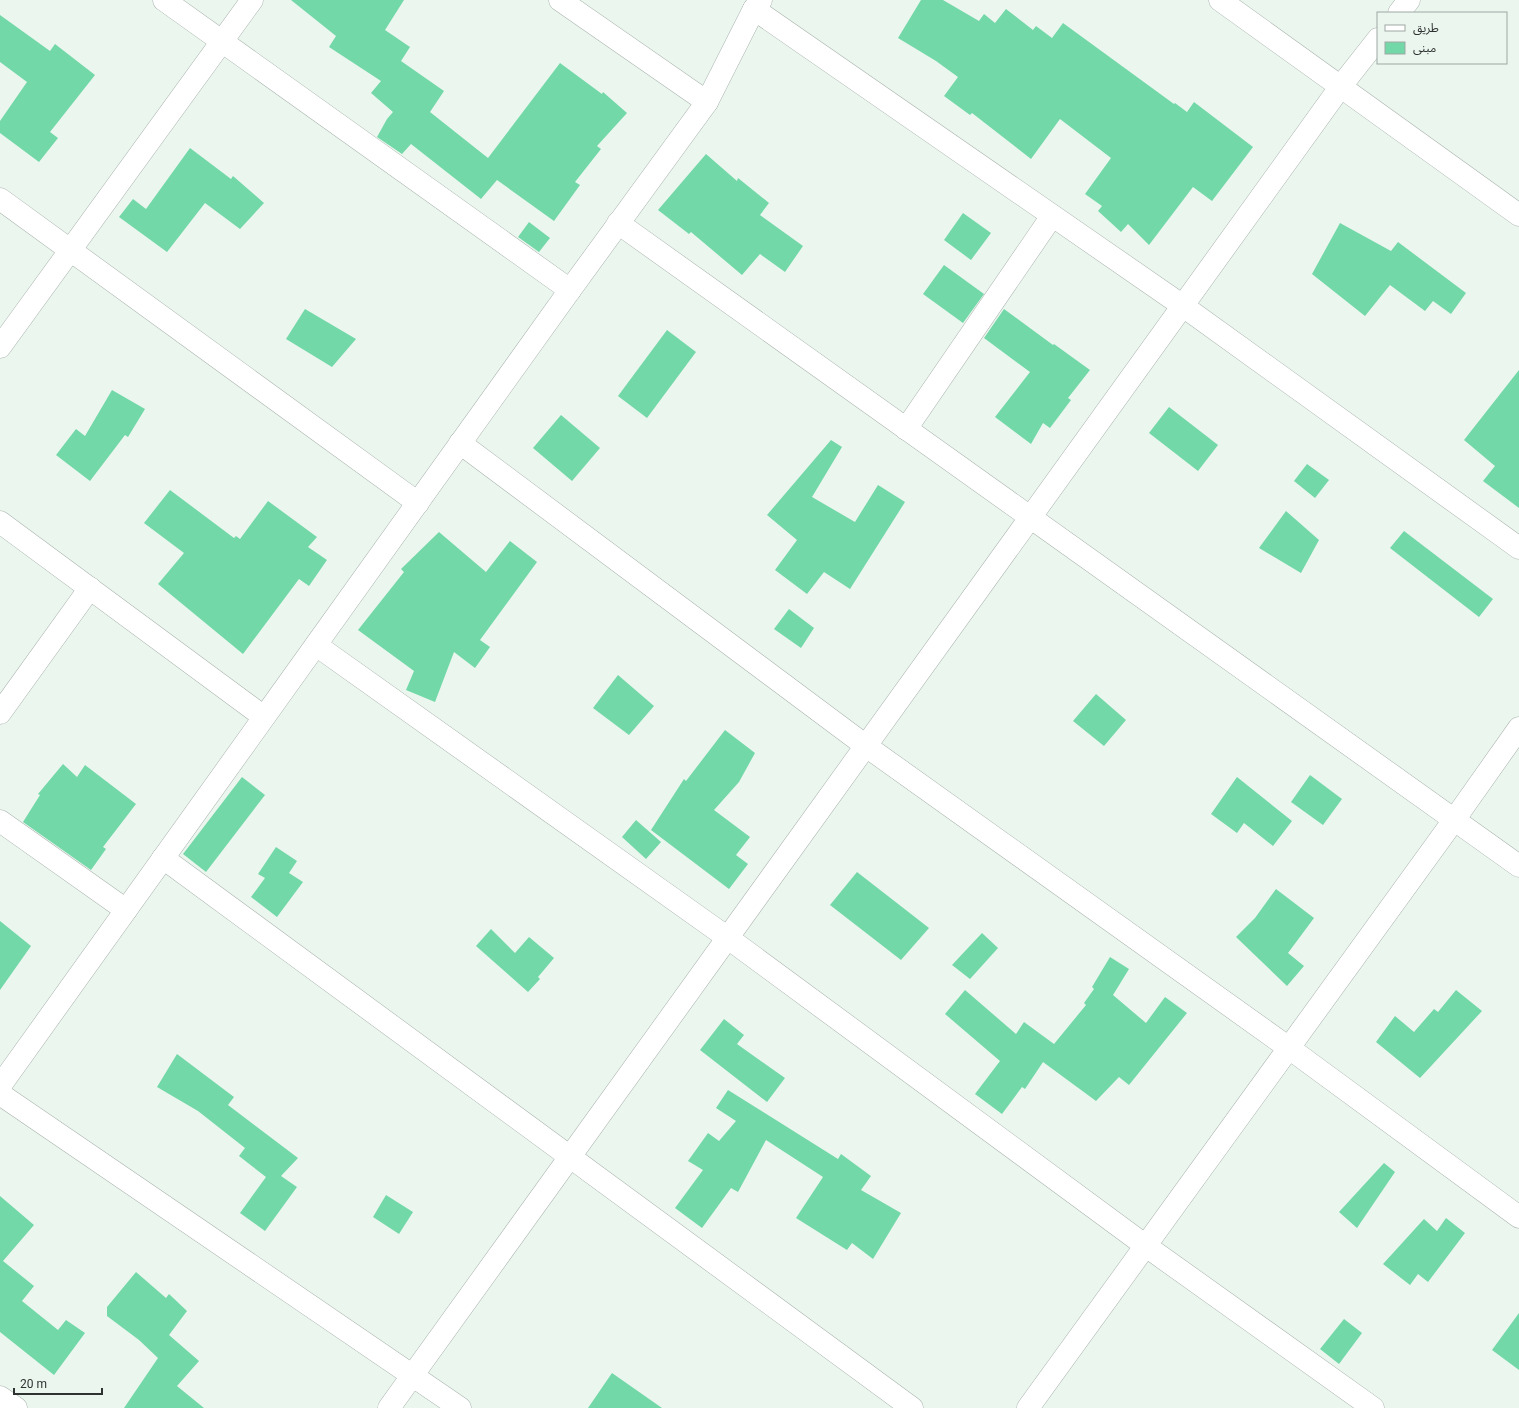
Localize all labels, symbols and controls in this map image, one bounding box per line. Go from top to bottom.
legend [1377,12,1507,64]
text: طريق [1413,21,1439,36]
text: مبنى [1413,41,1436,55]
scale bar [14,1370,102,1396]
text: 20 m [20,1377,47,1391]

